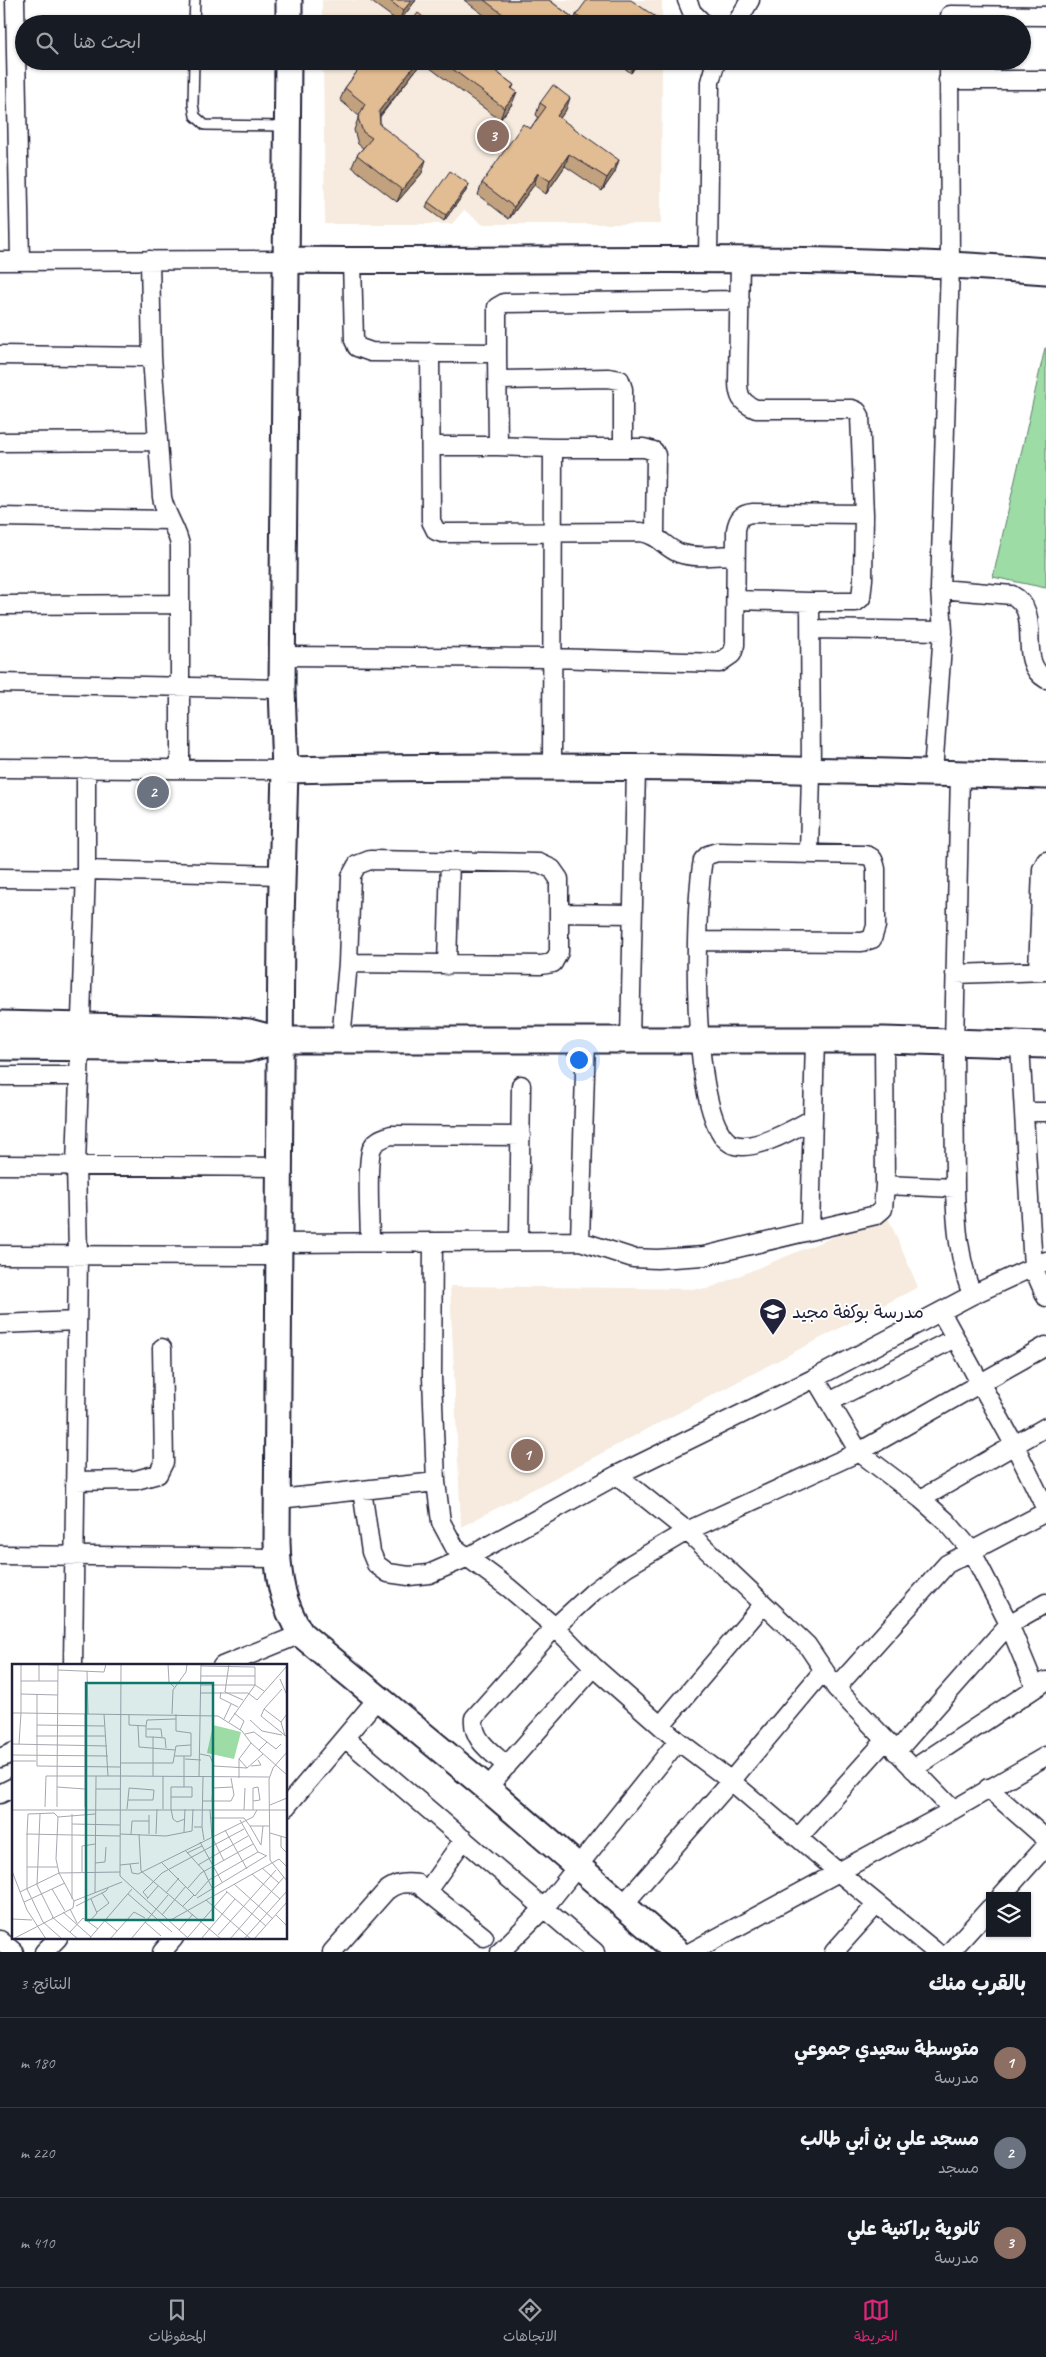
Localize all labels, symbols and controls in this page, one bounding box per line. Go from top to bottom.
search box [15,15,1031,70]
icon: search [33,29,61,57]
text: ابحث هنا [73,30,141,54]
pin: 3 [477,117,509,155]
pin: 2 [137,773,169,811]
your location [566,1047,592,1073]
school or university icon: مدرسة بوكفة مجيد [758,1297,788,1336]
place label: مدرسة بوكفة مجيد [792,1301,924,1323]
pin: 1 [511,1436,543,1474]
inset map [12,1664,288,1940]
map controls [986,1892,1031,1937]
button: layers [986,1892,1031,1937]
text: بالقرب منك [929,1970,1026,1996]
text: النتائج: 3 [20,1974,71,1994]
text: متوسطة سعيدي جموعي [794,2037,979,2061]
text: 180 m [20,2053,54,2073]
text: 1 [1006,2053,1014,2073]
text: مدرسة [934,2068,979,2088]
text: مسجد علي بن أبي طالب [800,2127,979,2151]
text: 220 m [20,2143,54,2163]
text: 2 [1006,2143,1014,2163]
text: مسجد [938,2158,979,2178]
text: ثانوية براكنية علي [847,2217,979,2241]
text: 410 m [20,2233,54,2253]
text: 3 [1006,2233,1014,2253]
text: مدرسة [934,2248,979,2268]
tab: المحفوظات [148,2296,206,2349]
tab: الاتجاهات [503,2296,557,2349]
tab: الخريطة [854,2296,898,2349]

